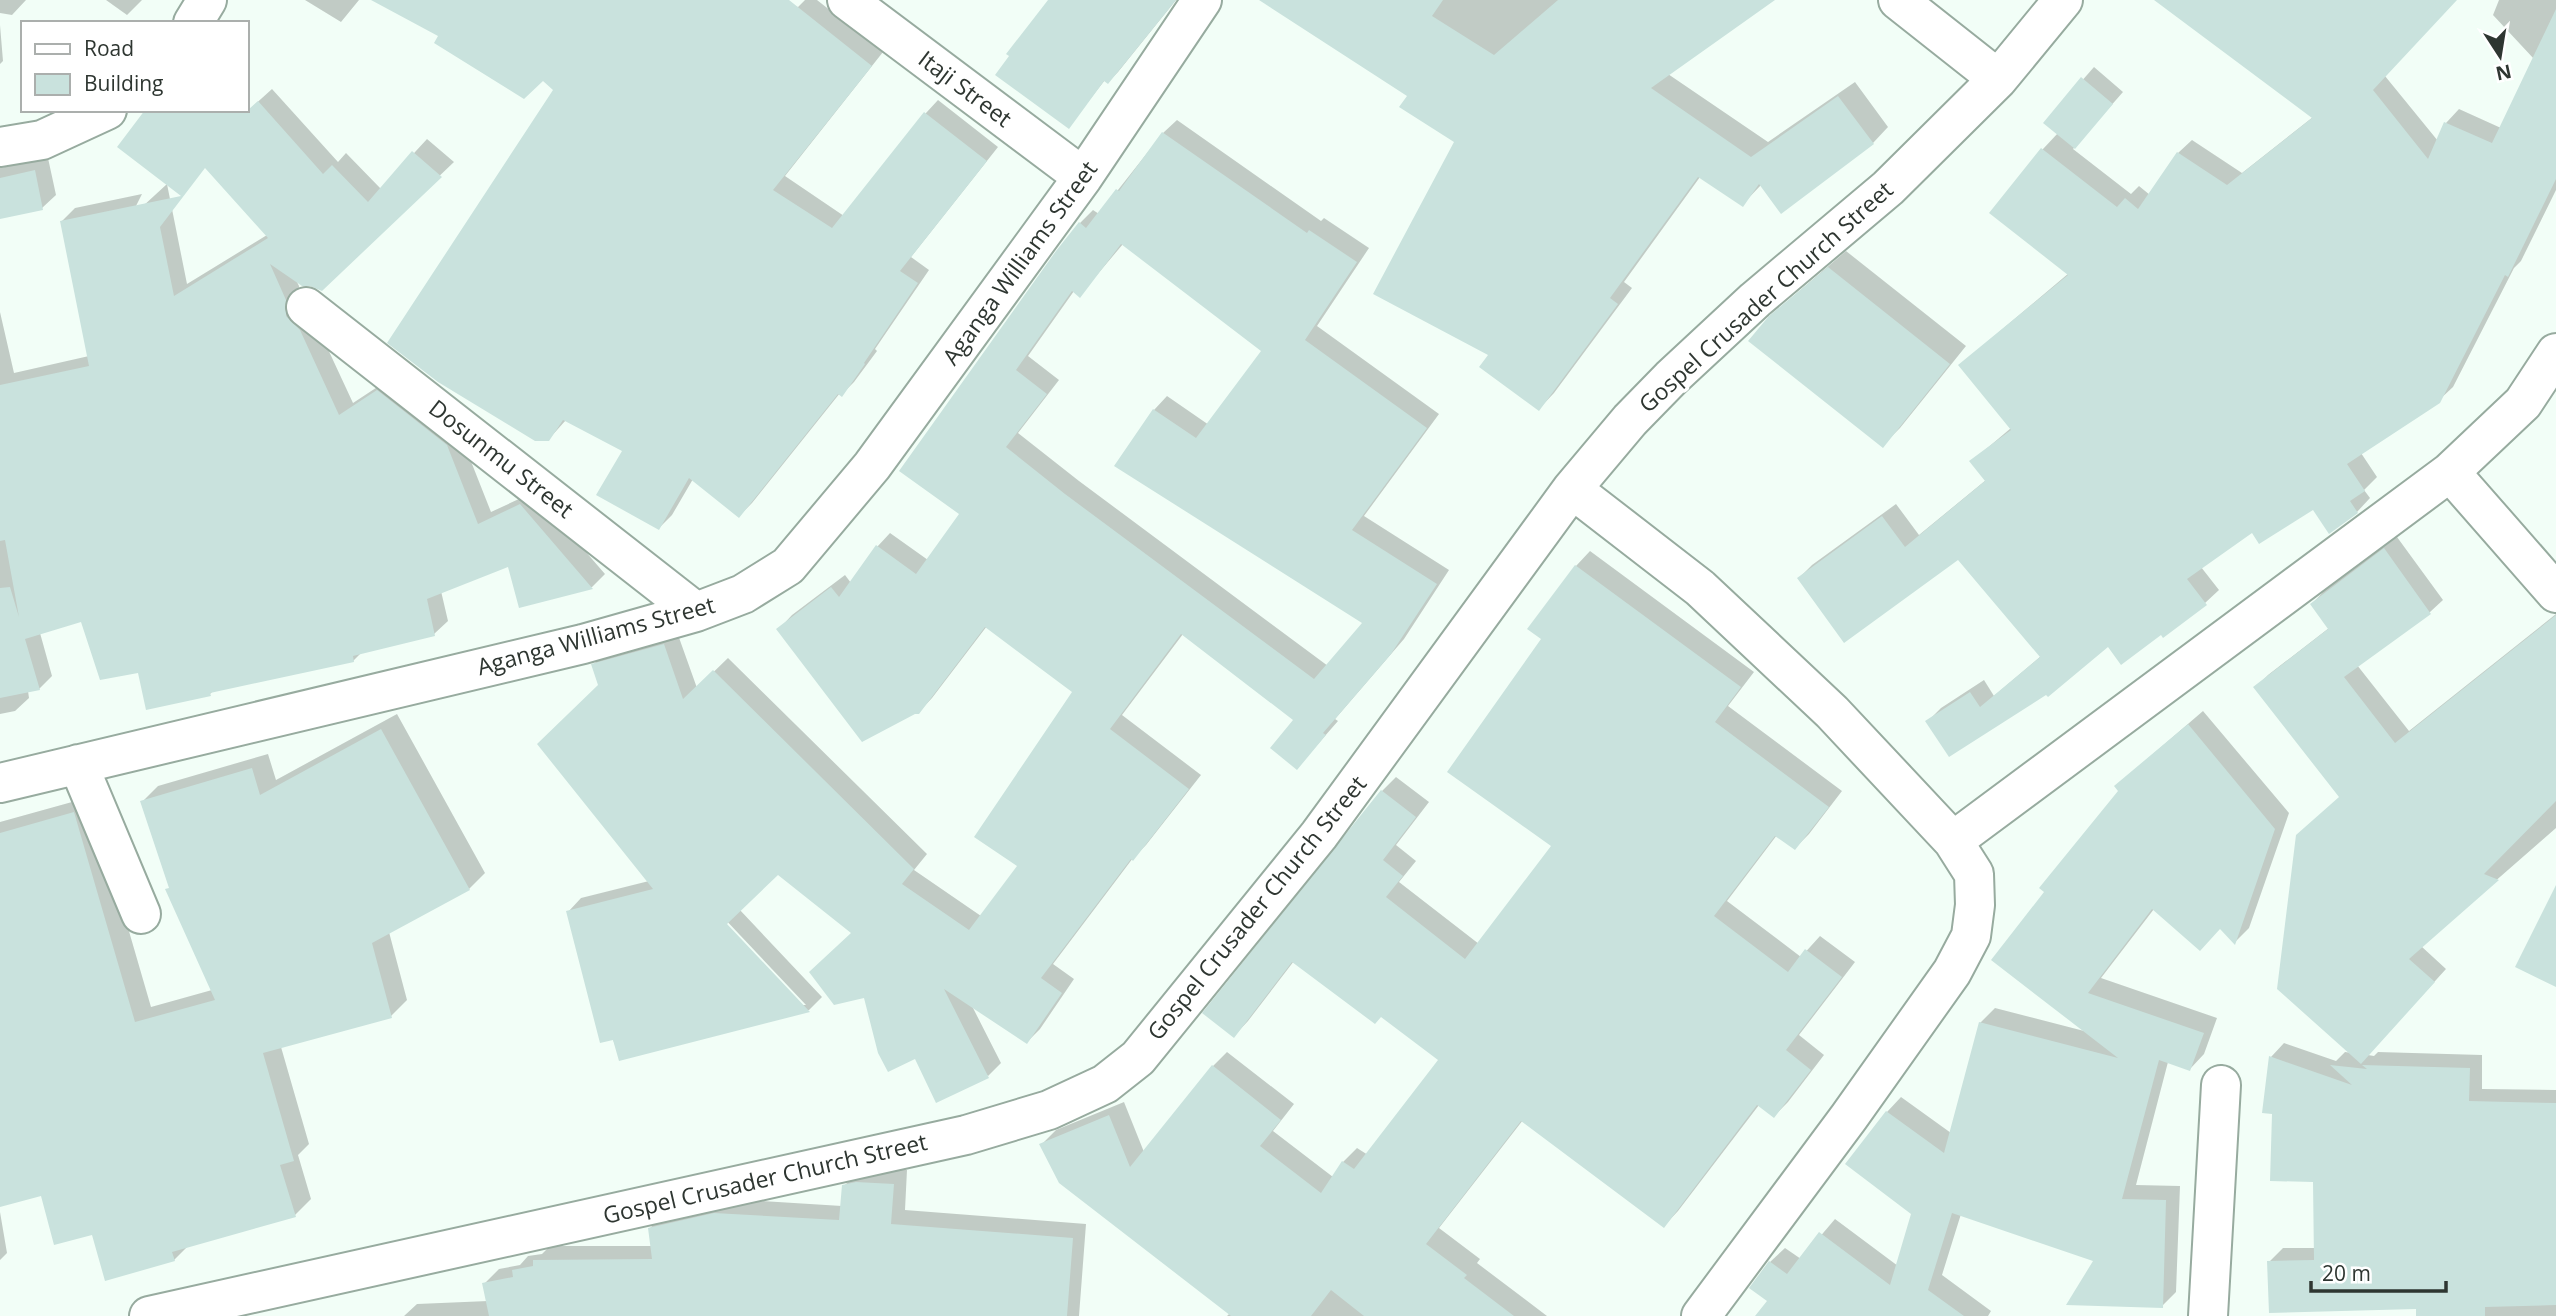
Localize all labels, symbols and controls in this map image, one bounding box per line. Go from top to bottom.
legend [21,21,248,112]
north arrow [2465,21,2535,91]
text: Road [84,34,134,62]
street label: Itaji Street [912,43,1019,134]
text: N [2493,58,2514,87]
text: Building [84,69,163,97]
street label: Aganga Williams Street [934,154,1104,371]
street label: Gospel Crusader Church Street [1631,173,1899,419]
street label: Dosunmu Street [423,392,581,525]
street label: Aganga Williams Street [473,588,718,682]
street label: Gospel Crusader Church Street [1139,768,1373,1046]
street label: Gospel Crusader Church Street [600,1125,930,1231]
scale bar [2311,1250,2446,1294]
text: 20 m [2322,1259,2371,1287]

